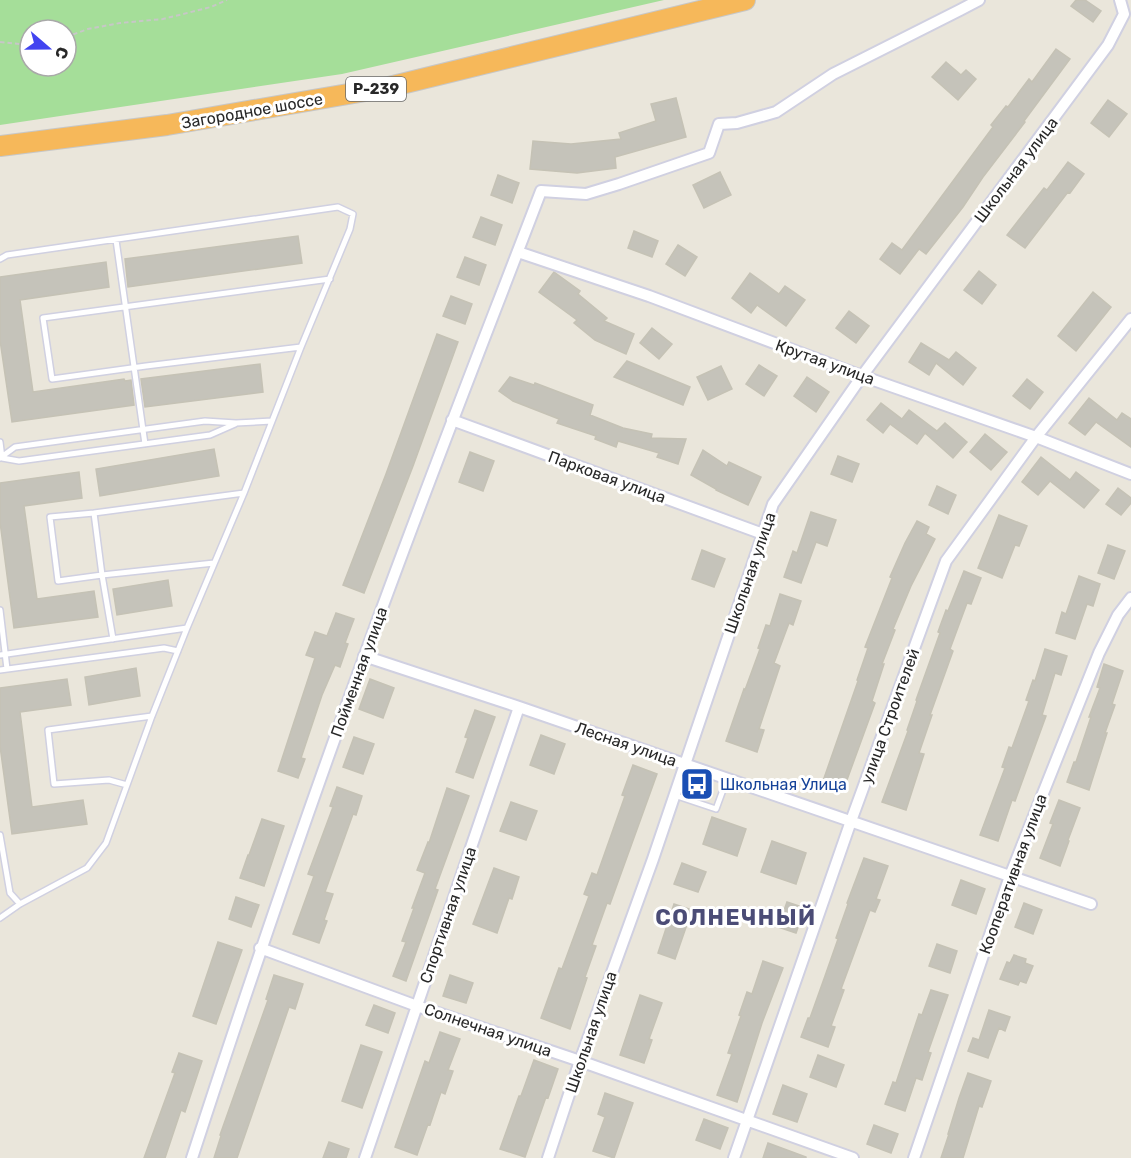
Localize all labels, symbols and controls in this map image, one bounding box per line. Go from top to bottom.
north arrow [18,18,78,78]
text: С [51,44,72,61]
road number: Р-239 [346,77,406,101]
street label: Загородное шоссе [180,89,324,133]
street label: Школьная улица [970,114,1062,226]
street label: Крутая улица [773,335,877,389]
street label: Парковая улица [546,447,668,507]
street label: Школьная улица [720,510,780,636]
street label: Пойменная улица [327,604,391,740]
street label: улица Строителей [857,646,923,786]
street label: Лесная улица [573,718,679,770]
bus stop icon: Школьная Улица [679,766,715,802]
place label: Школьная Улица [720,775,847,794]
street label: Кооперативная улица [975,791,1051,957]
street label: Спортивная улица [416,844,480,986]
district label: СОЛНЕЧНЫЙ [655,904,817,931]
street label: Школьная улица [561,969,621,1095]
street label: Солнечная улица [422,999,554,1061]

